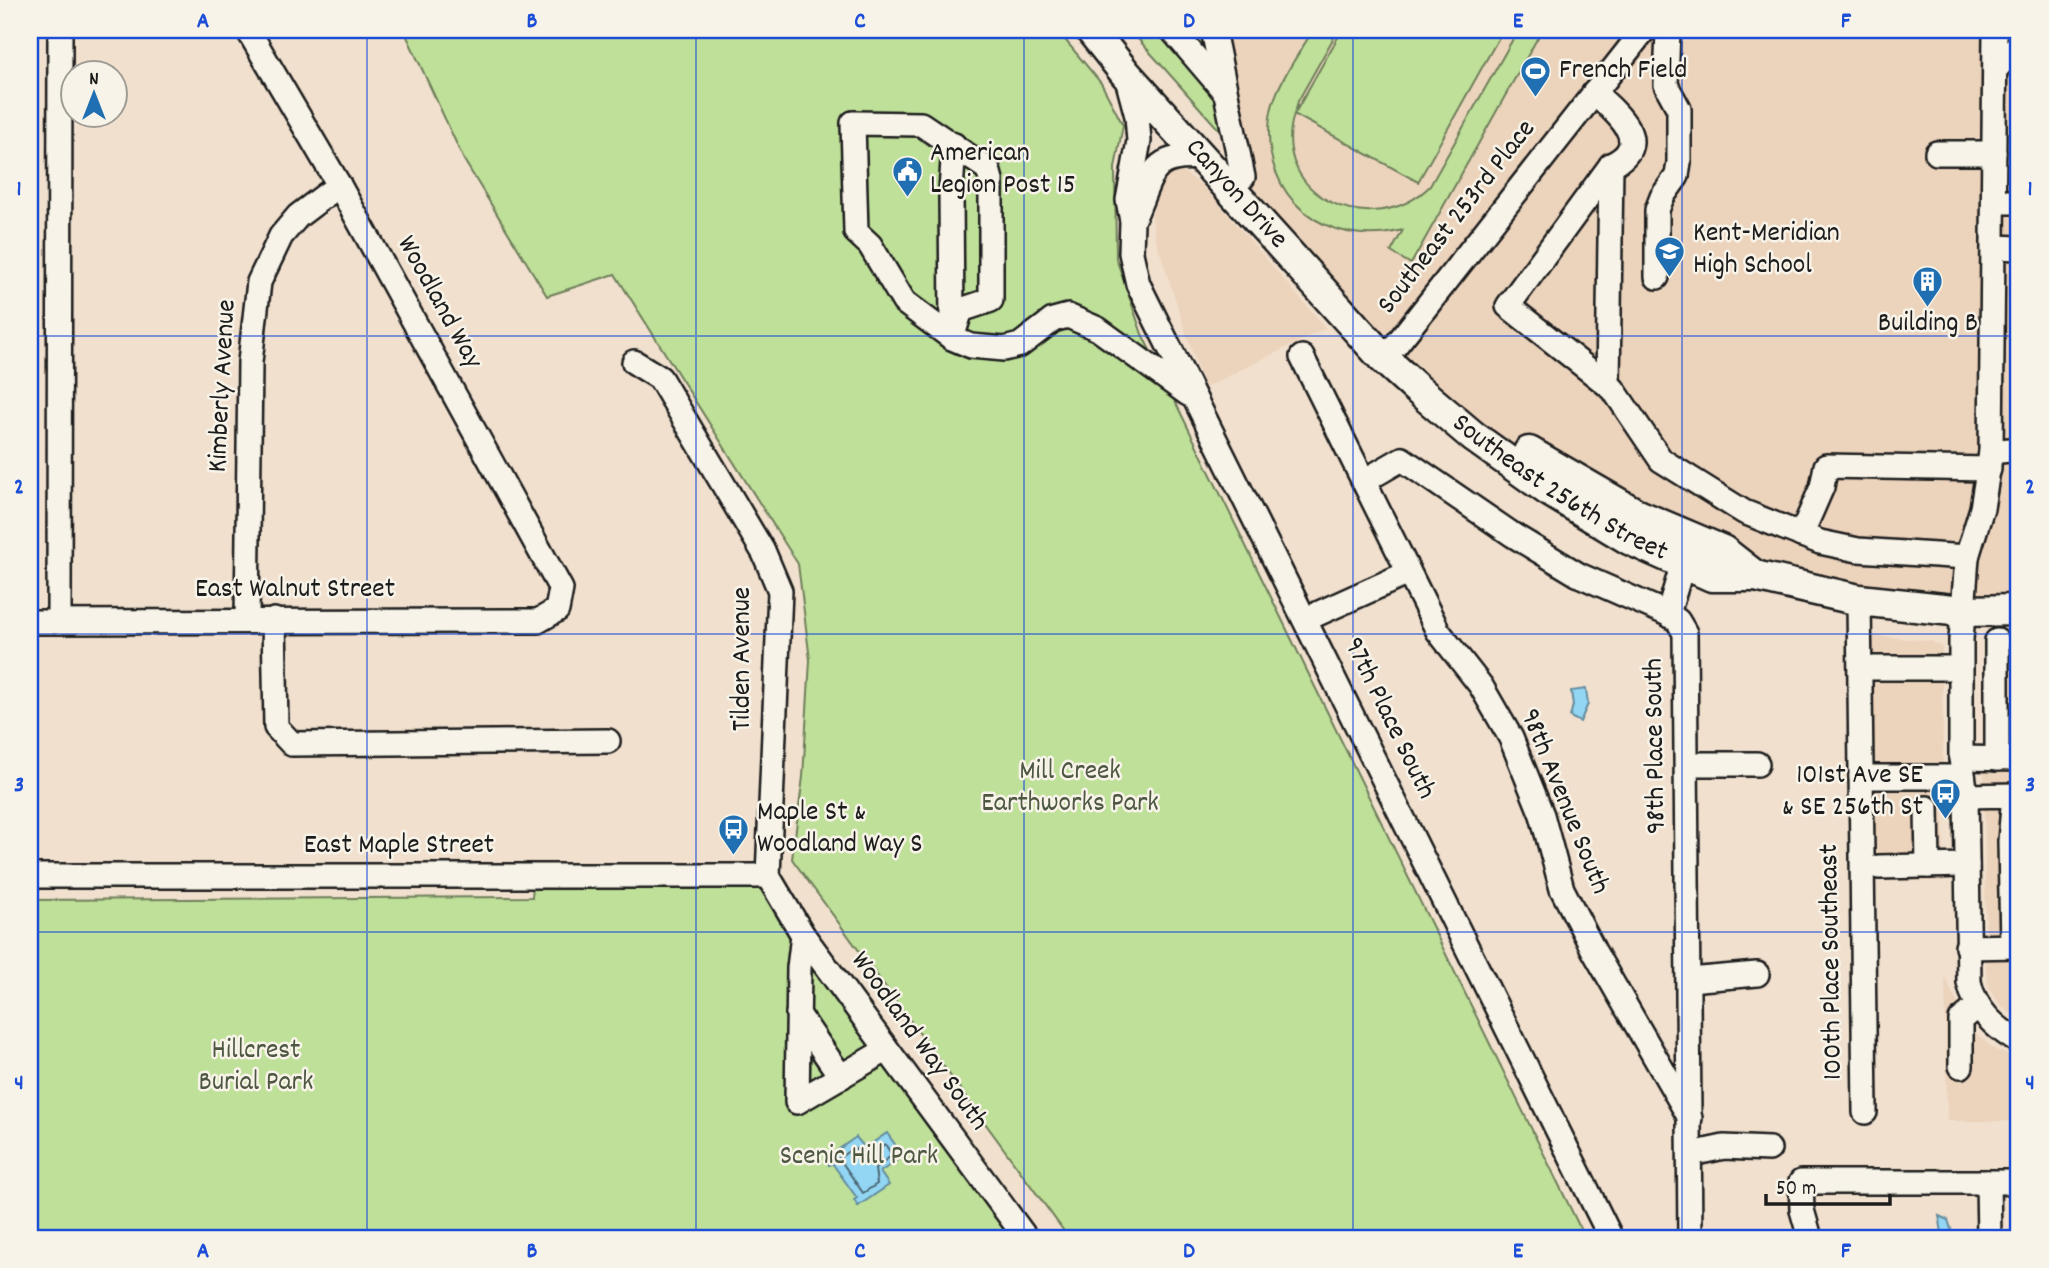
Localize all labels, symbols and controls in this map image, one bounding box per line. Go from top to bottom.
text: A [197,6,209,39]
text: B [527,6,538,39]
text: C [854,6,866,39]
text: D [1183,6,1195,39]
text: E [1513,6,1524,39]
text: F [1841,6,1852,39]
place label: French Field [1559,52,1687,92]
sports icon: French Field [1519,55,1553,99]
north arrow [60,60,130,130]
text: N [89,67,99,94]
street label: Southeast 253rd Place [1369,112,1547,324]
street label: Canyon Drive [1174,130,1296,259]
place label: American Legion Post 15 [930,135,1076,207]
public building icon: American Legion Post 15 [890,154,924,198]
text: 1 [16,174,22,207]
text: 1 [2027,174,2033,207]
place label: Kent-Meridian High School [1693,215,1840,287]
street label: Woodland Way [385,229,491,378]
school or university icon: Kent-Meridian High School [1653,234,1687,278]
building icon: Building B [1911,264,1945,308]
street label: Kimberly Avenue [199,298,249,474]
place label: Building B [1878,305,1978,345]
street label: Southeast 256th Street [1442,405,1674,574]
text: 2 [14,472,24,505]
text: 2 [2025,472,2035,505]
street label: East Walnut Street [195,571,395,611]
street label: Tilden Avenue [724,587,764,731]
street label: 97th Place South [1332,631,1444,807]
street label: 98th Place South [1635,658,1679,834]
street label: 98th Avenue South [1508,703,1618,901]
park label: Mill Creek Earthworks Park [981,753,1159,825]
place label: 101st Ave SE & SE 256th St [1782,757,1923,829]
text: 3 [14,770,24,803]
text: 3 [2025,770,2035,803]
bus stop icon: 101st Ave SE & SE 256th St [1929,776,1963,820]
place label: Maple St & Woodland Way S [757,794,923,866]
bus stop icon: Maple St & Woodland Way S [717,813,751,857]
street label: East Maple Street [304,827,494,867]
street label: 100th Place Southeast [1811,844,1855,1080]
street label: Woodland Way South [839,944,997,1140]
park label: Hillcrest Burial Park [199,1032,313,1104]
text: 4 [14,1068,24,1101]
text: 4 [2025,1068,2035,1101]
park label: Scenic Hill Park [780,1138,938,1178]
scale bar [1766,1163,1890,1207]
text: 50 m [1776,1175,1816,1205]
text: A [197,1236,209,1268]
text: B [527,1236,538,1268]
text: C [854,1236,866,1268]
text: D [1183,1236,1195,1268]
text: E [1513,1236,1524,1268]
text: F [1841,1236,1852,1268]

